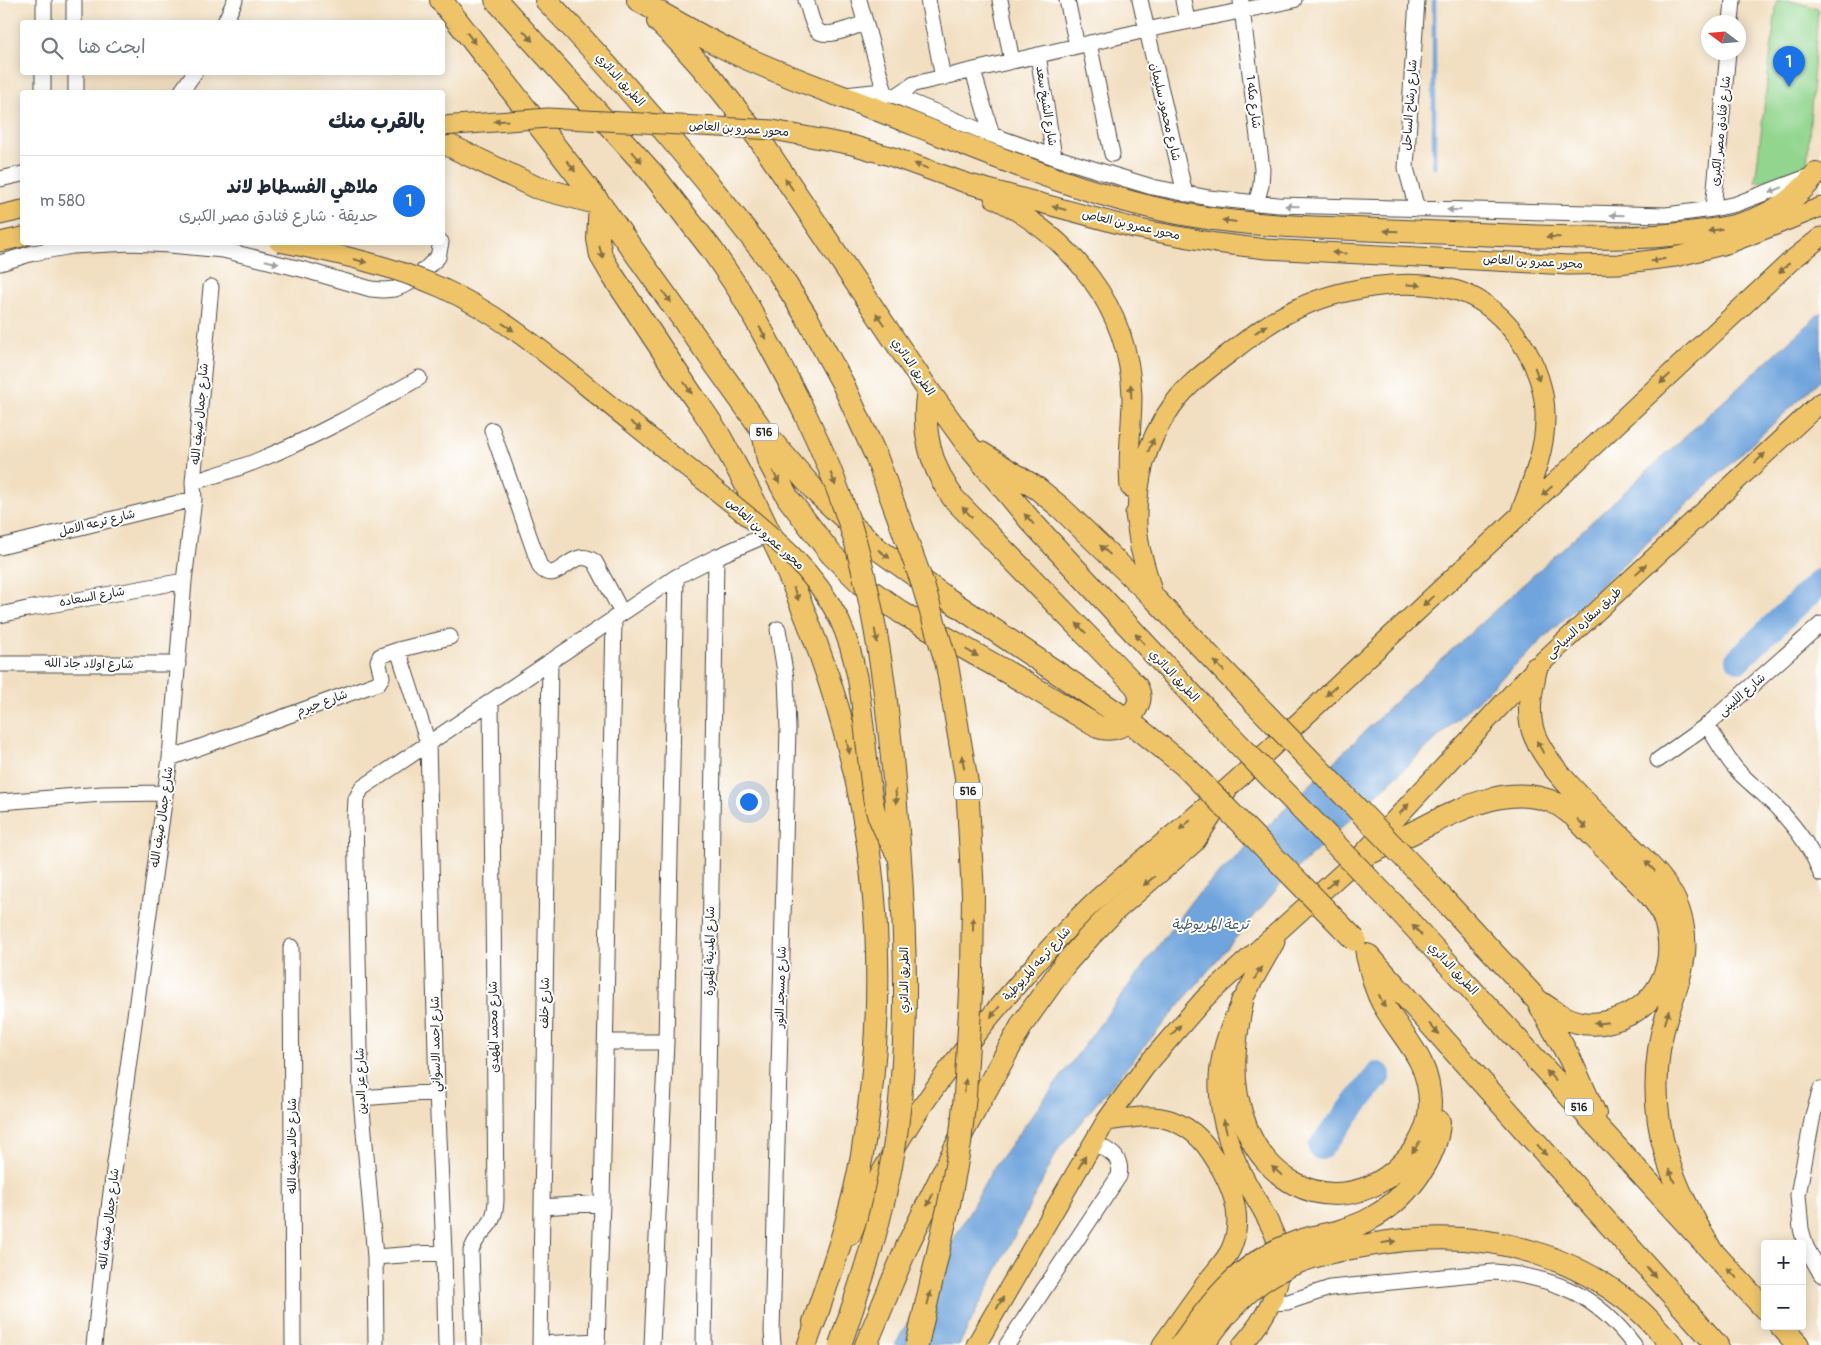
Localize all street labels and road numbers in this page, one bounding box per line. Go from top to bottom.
street label: الطريق الدائري [591,50,648,110]
street label: شارع رشاح الساحل [1399,59,1422,151]
street label: شارع محمود سليمان [1145,62,1184,163]
street label: شارع الشيخ سعد [1031,65,1060,147]
street label: شارع مكه 1 [1241,74,1264,130]
street label: شارع فنادق مصر الكبرى [1708,75,1735,187]
street label: محور عمرو بن العاص [688,118,790,140]
street label: محور عمرو بن العاص [1080,206,1182,244]
street label: محور عمرو بن العاص [1483,252,1583,272]
street label: الطريق الدائري [887,335,938,399]
street label: شارع جمال ضيف الله [188,363,213,465]
road number: 516 [750,424,778,441]
street label: محور عمرو بن العاص [723,495,807,573]
street label: شارع ترعه الامل [57,506,137,541]
street label: شارع السعاده [58,584,126,611]
street label: طريق سقاره السياحى [1543,584,1625,662]
street label: الطريق الدائري [1145,647,1202,706]
street label: شارع اولاد جاد الله [44,656,134,673]
street label: شارع اللبينى [1715,670,1769,720]
street label: شارع حيرم [294,687,350,720]
street label: شارع جمال ضيف الله [147,766,178,869]
road number: 516 [954,782,982,799]
street label: شارع المدينة المنورة [702,906,719,996]
street label: شارع ترعه المريوطية [1000,924,1075,1005]
street label: الطريق الدائري [1424,940,1481,999]
street label: شارع مسجد النور [772,946,791,1029]
street label: الطريق الدائري [897,947,913,1013]
street label: شارع خلف [537,977,554,1029]
street label: شارع محمد المهدى [486,981,503,1073]
street label: شارع احمد الاسواني [428,996,447,1092]
street label: شارع عز الدين [352,1047,371,1115]
street label: شارع خالد ضيف الله [285,1098,301,1194]
road number: 516 [1565,1098,1593,1116]
street label: شارع جمال ضيف الله [95,1168,124,1271]

